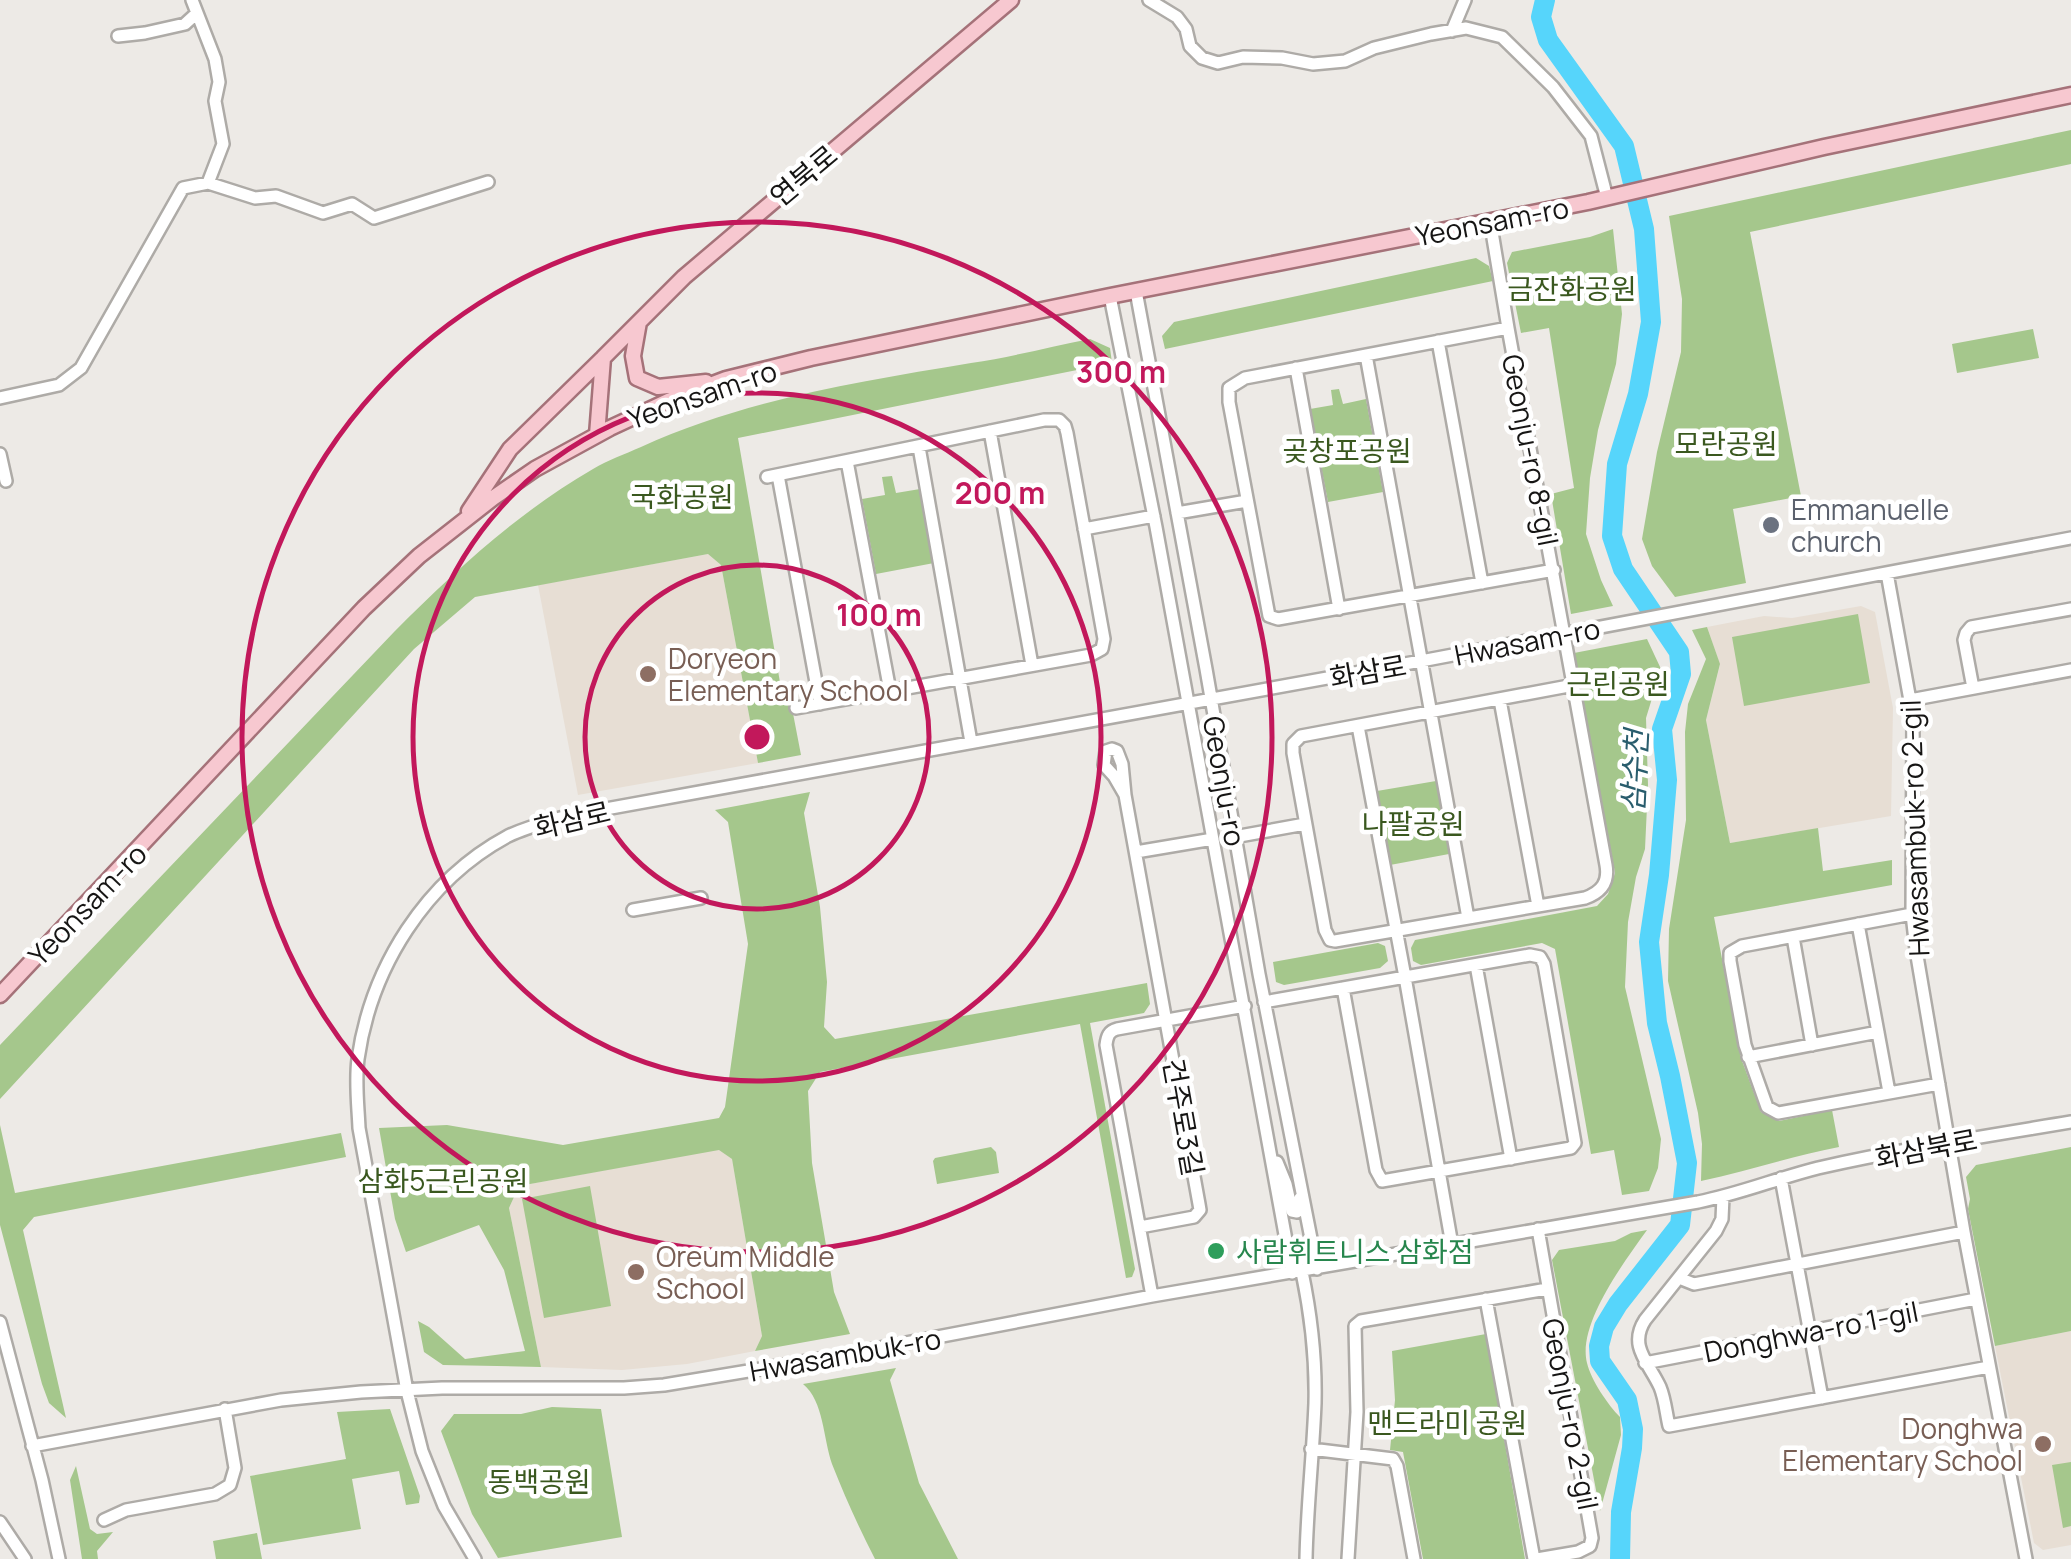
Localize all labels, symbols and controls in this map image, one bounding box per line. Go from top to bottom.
street label: 연북로 [761,136,845,214]
street label: Yeonsam-ro [1412,188,1572,254]
park label: 금잔화공원 [1508,269,1636,307]
street label: Yeonsam-ro [623,351,781,437]
text: 300 m [1076,351,1166,392]
street label: Geonju-ro 8-gil [1494,351,1568,549]
park label: 모란공원 [1674,424,1778,462]
park label: 곶창포공원 [1283,431,1411,469]
text: 200 m [955,472,1045,513]
park label: 국화공원 [630,477,734,515]
place label: Emmanuelle church [1791,490,1949,560]
marker: Emmanuelle church [1760,514,1782,536]
text: 100 m [836,594,922,635]
street label: Hwasam-ro [1451,608,1603,674]
place label: Doryeon Elementary School [668,639,909,709]
street label: 화삼로 [1327,646,1409,696]
marker: Doryeon Elementary School [637,663,659,685]
park label: 근린공원 [1566,664,1670,702]
street label: Hwasambuk-ro 2-gil [1891,699,1937,957]
street label: Geonju-ro [1195,713,1255,849]
centre of rings [739,719,775,755]
water label: 삼수천 [1611,725,1657,813]
street label: 화삼로 [530,792,614,846]
park label: 나팔공원 [1361,804,1465,842]
street label: Yeonsam-ro [19,835,155,973]
street label: 건주로3길 [1155,1055,1213,1179]
street label: 화삼북로 [1872,1120,1980,1176]
park label: 삼화5근린공원 [358,1161,528,1199]
place label: 사람휘트니스 삼화점 [1236,1232,1473,1270]
place label: Oreum Middle School [656,1237,835,1307]
marker: 사람휘트니스 삼화점 [1205,1240,1227,1262]
marker: Oreum Middle School [625,1261,647,1283]
street label: Donghwa-ro 1-gil [1701,1292,1921,1370]
street label: Geonju-ro 2-gil [1534,1315,1608,1513]
street label: Hwasambuk-ro [746,1318,944,1390]
park label: 맨드라미 공원 [1367,1403,1527,1441]
place label: Donghwa Elementary School [1782,1409,2023,1479]
marker: Donghwa Elementary School [2032,1433,2054,1455]
park label: 동백공원 [487,1462,591,1500]

